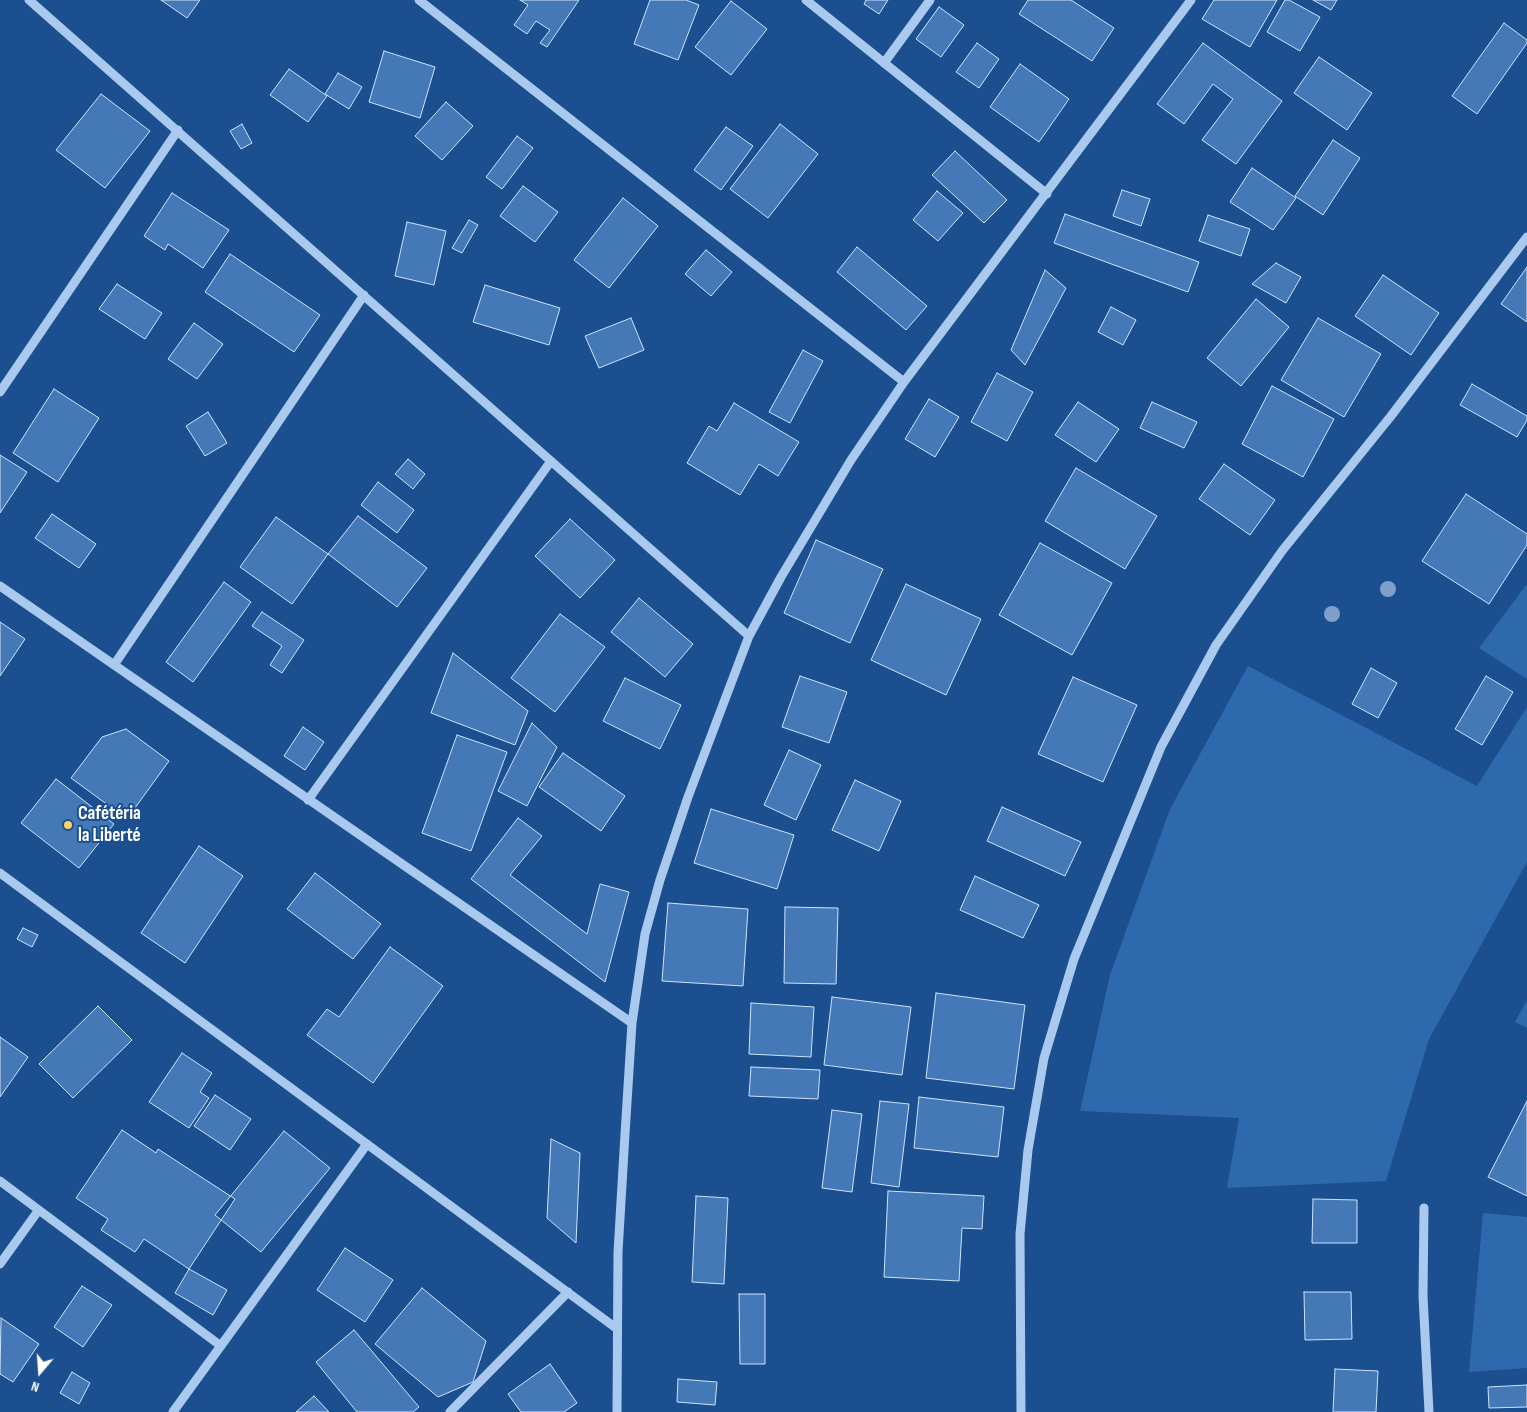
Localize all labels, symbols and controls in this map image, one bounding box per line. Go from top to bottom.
place label: Cafétéria la Liberté [78,803,141,847]
marker: Cafétéria la Liberté [62,819,74,831]
north arrow [15,1347,65,1397]
text: N [29,1378,41,1396]

